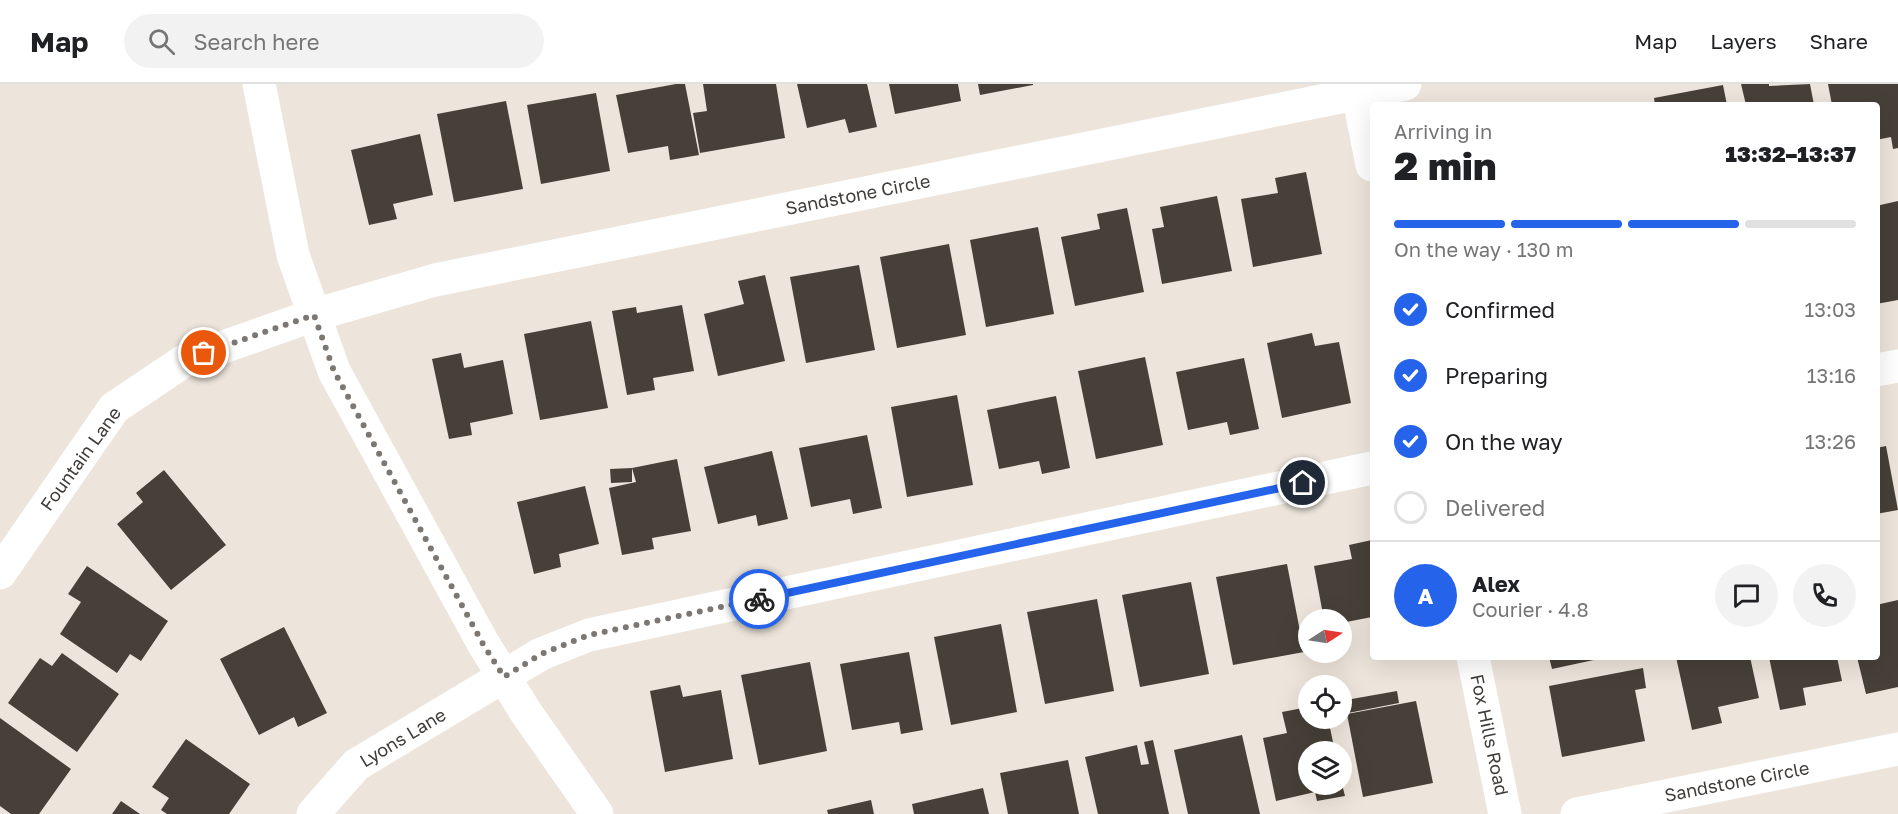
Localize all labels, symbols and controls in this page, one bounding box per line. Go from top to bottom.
search box [124,14,544,68]
text: Map [30,25,88,58]
icon: search [145,25,178,58]
text: Search here [193,28,319,55]
text: Map [1634,28,1677,54]
text: Layers [1710,28,1777,54]
text: Share [1810,28,1868,54]
text: Arriving in [1394,119,1492,143]
text: 13:32–13:37 [1725,140,1856,167]
text: 2 min [1394,142,1497,189]
street label: Sandstone Circle [783,169,932,219]
text: On the way · 130 m [1394,237,1573,261]
icon: check [1394,293,1427,326]
text: Confirmed [1445,296,1555,323]
text: 13:03 [1805,297,1856,321]
pin [178,327,229,378]
icon: bag [187,336,220,369]
icon: check [1394,359,1427,392]
text: Preparing [1445,362,1548,389]
text: 13:16 [1807,363,1856,387]
street label: Fountain Lane [35,402,125,515]
icon: check [1394,425,1427,458]
text: On the way [1445,428,1563,455]
text: 13:26 [1805,429,1856,453]
pin [1277,457,1328,508]
icon: home [1286,466,1319,499]
text: Delivered [1445,494,1545,521]
button: chat [1715,564,1778,627]
button: phone [1793,564,1856,627]
courier [729,569,789,629]
text: Alex [1472,570,1520,597]
text: A [1418,582,1433,609]
icon: bike [743,583,776,616]
text: Courier · 4.8 [1472,597,1589,621]
north arrow [1298,609,1352,663]
map controls [1298,609,1352,795]
street label: Fox Hills Road [1466,672,1514,798]
button: locate [1298,675,1352,729]
street label: Lyons Lane [355,703,450,771]
button: layers [1298,741,1352,795]
street label: Sandstone Circle [1662,756,1811,806]

